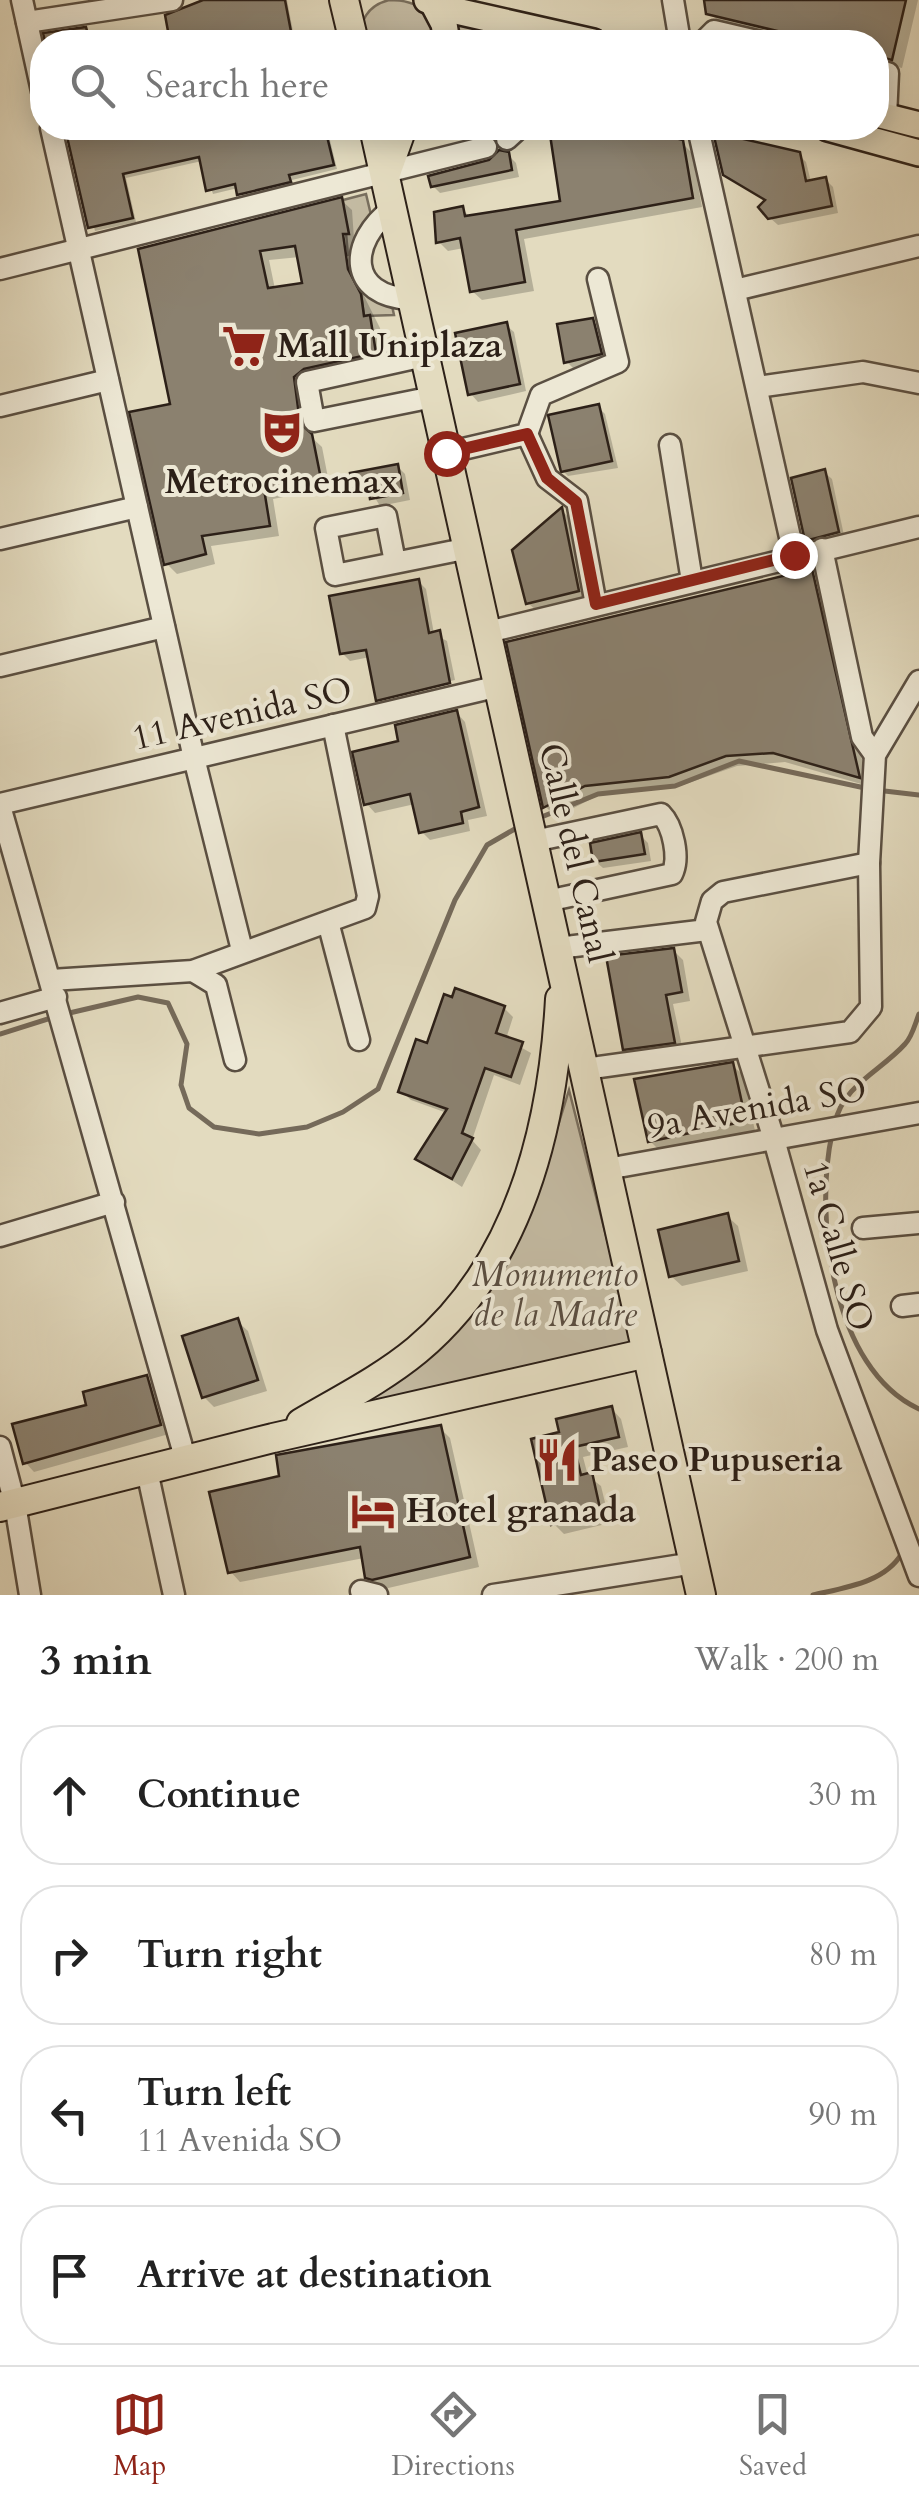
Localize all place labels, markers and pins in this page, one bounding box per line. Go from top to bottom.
supermarket icon: Mall Uniplaza [220,322,268,370]
place label: Mall Uniplaza [277,322,502,370]
theatre icon: Metrocinemax [258,408,306,456]
place label: Metrocinemax [165,458,399,506]
restaurant icon: Paseo Pupuseria [533,1436,581,1484]
place label: Paseo Pupuseria [590,1436,843,1484]
hotel icon: Hotel granada [349,1487,397,1535]
place label: Hotel granada [406,1487,636,1535]

